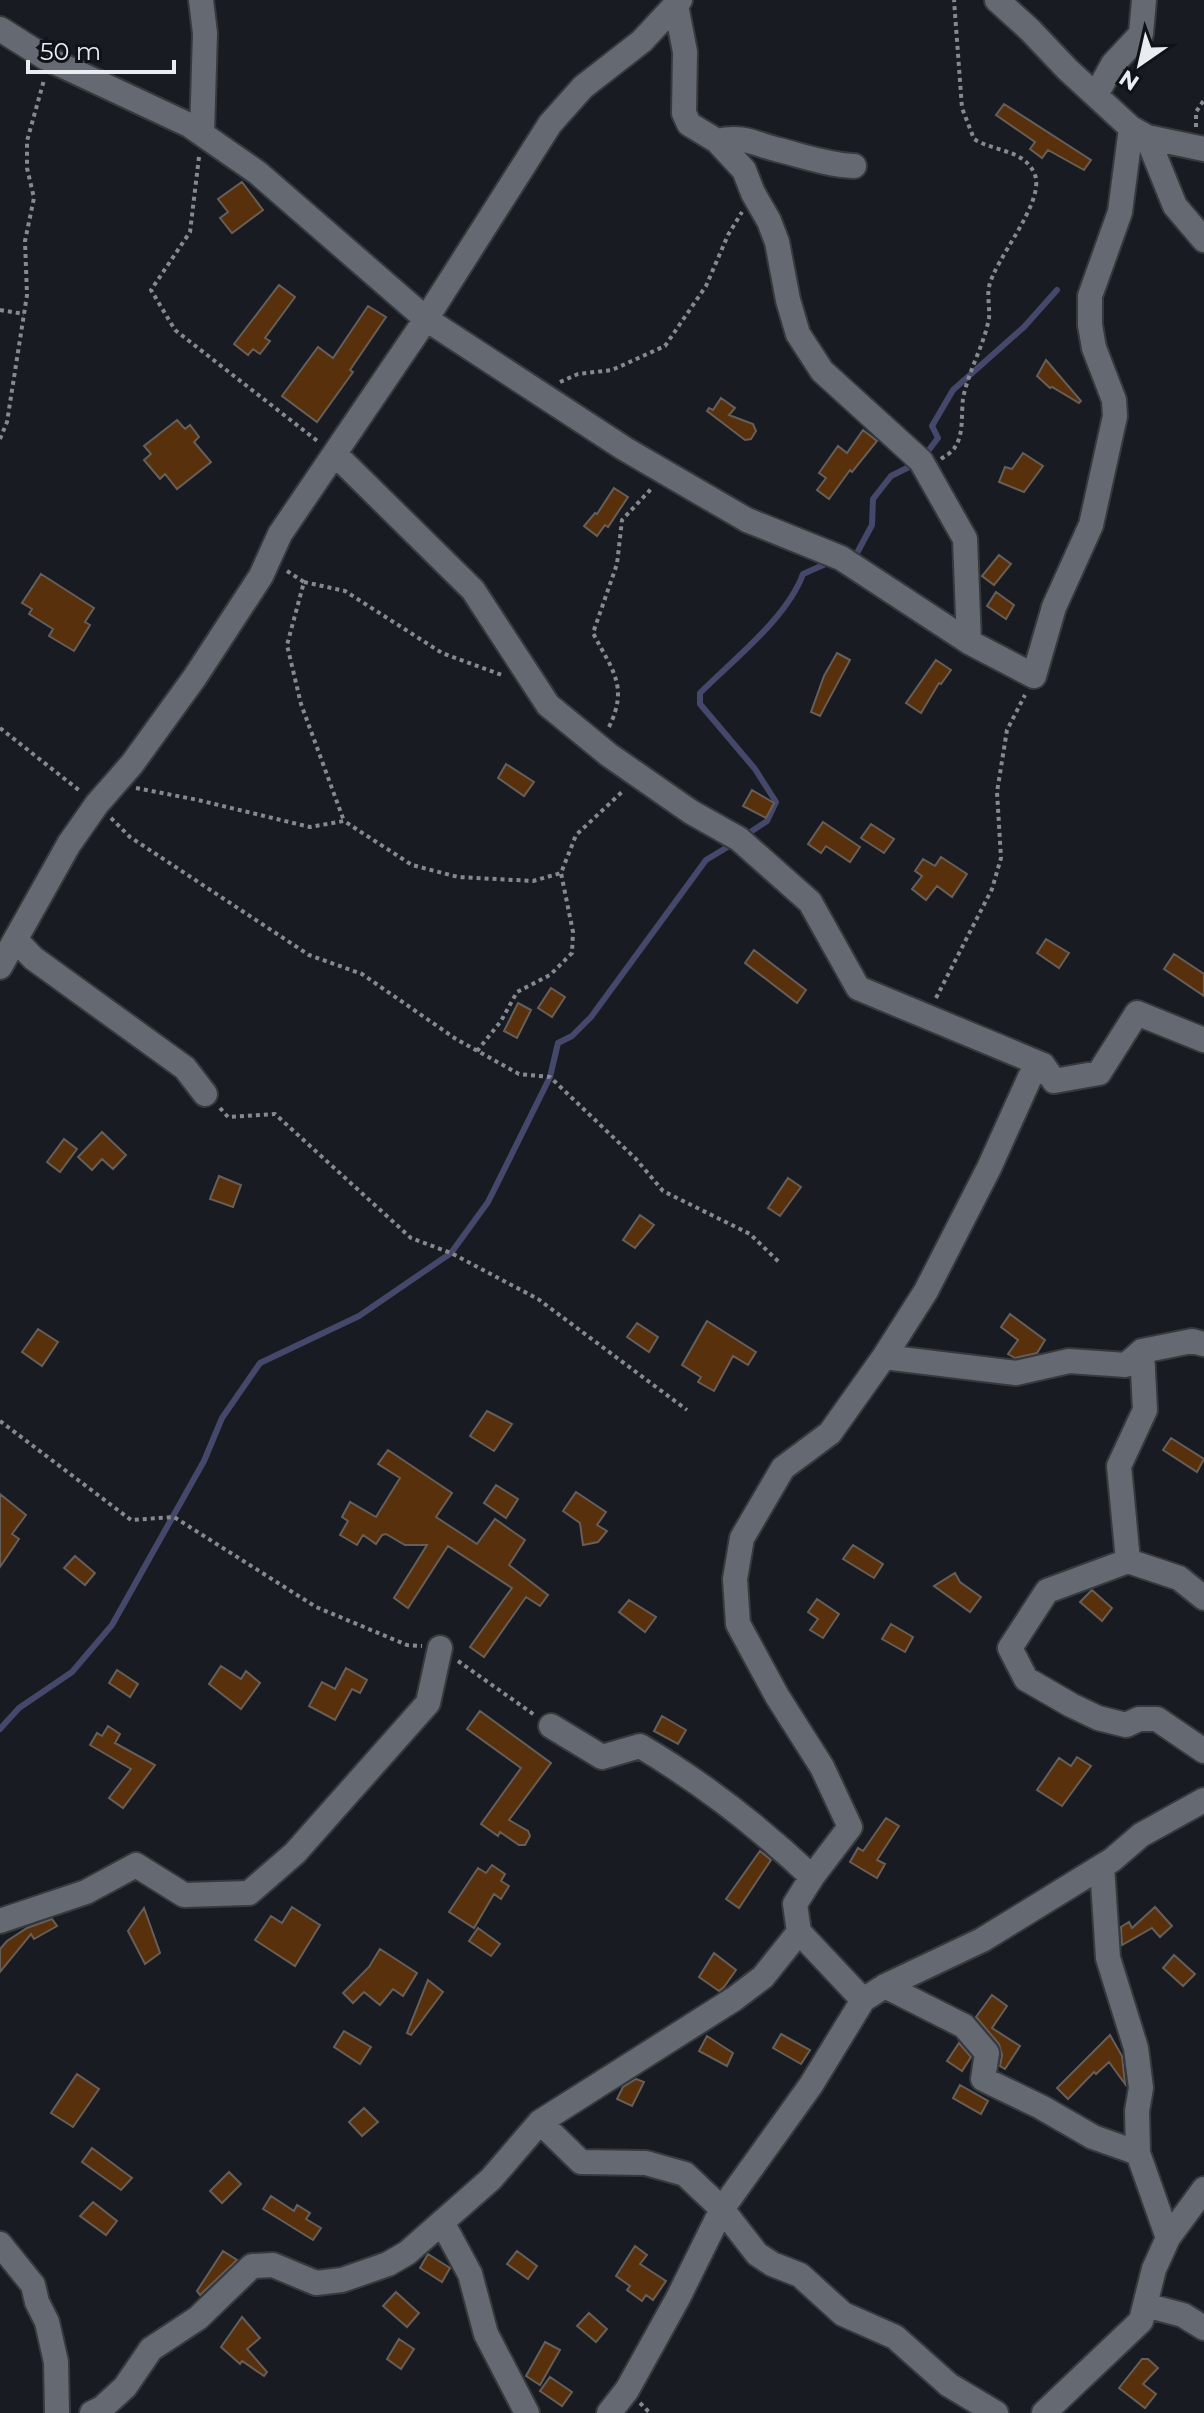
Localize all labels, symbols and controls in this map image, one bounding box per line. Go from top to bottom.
scale bar [28,24,174,74]
north arrow [1100,24,1180,104]
text: 50 m [40,37,101,66]
text: N [1114,64,1144,96]

